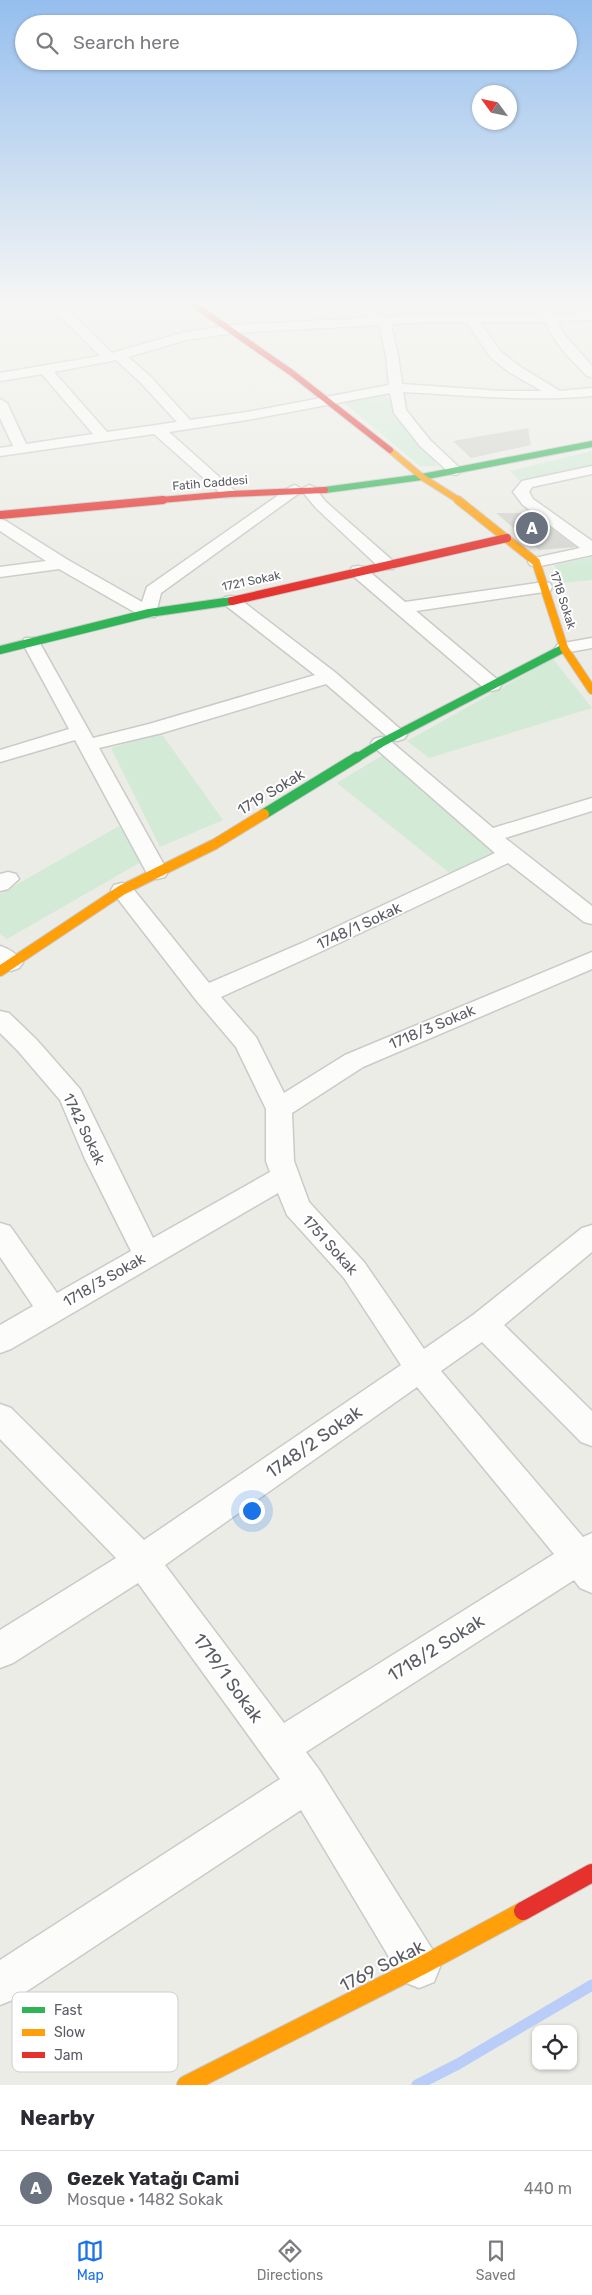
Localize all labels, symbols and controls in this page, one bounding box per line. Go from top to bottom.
search box [15,15,577,70]
icon: search [33,29,61,57]
text: Search here [73,31,180,54]
north arrow [472,85,517,130]
street label: Fatih Caddesi [172,473,248,493]
pin: A [516,509,548,547]
street label: 1721 Sokak [220,568,282,594]
street label: 1718 Sokak [547,569,579,632]
street label: 1719 Sokak [234,765,308,819]
street label: 1748/1 Sokak [314,898,404,953]
street label: 1718/3 Sokak [386,1001,478,1053]
street label: 1742 Sokak [59,1090,109,1168]
street label: 1751 Sokak [298,1211,362,1279]
street label: 1718/3 Sokak [60,1249,148,1311]
street label: 1748/2 Sokak [262,1400,367,1483]
your location [239,1498,265,1524]
street label: 1718/2 Sokak [384,1609,489,1686]
street label: 1719/1 Sokak [188,1629,268,1727]
street label: 1769 Sokak [336,1935,429,1997]
legend [12,1992,178,2072]
text: Fast [54,2002,83,2019]
text: Slow [54,2024,85,2041]
map controls [532,2025,577,2070]
button: locate [532,2025,577,2070]
text: Jam [54,2047,83,2064]
text: Nearby [20,2105,95,2130]
text: Gezek Yatağı Cami [67,2167,239,2190]
text: A [30,2179,42,2198]
text: 440 m [524,2179,572,2198]
text: Mosque · 1482 Sokak [67,2190,223,2209]
tab: Map [76,2237,104,2284]
tab: Directions [257,2237,323,2284]
tab: Saved [476,2237,516,2284]

